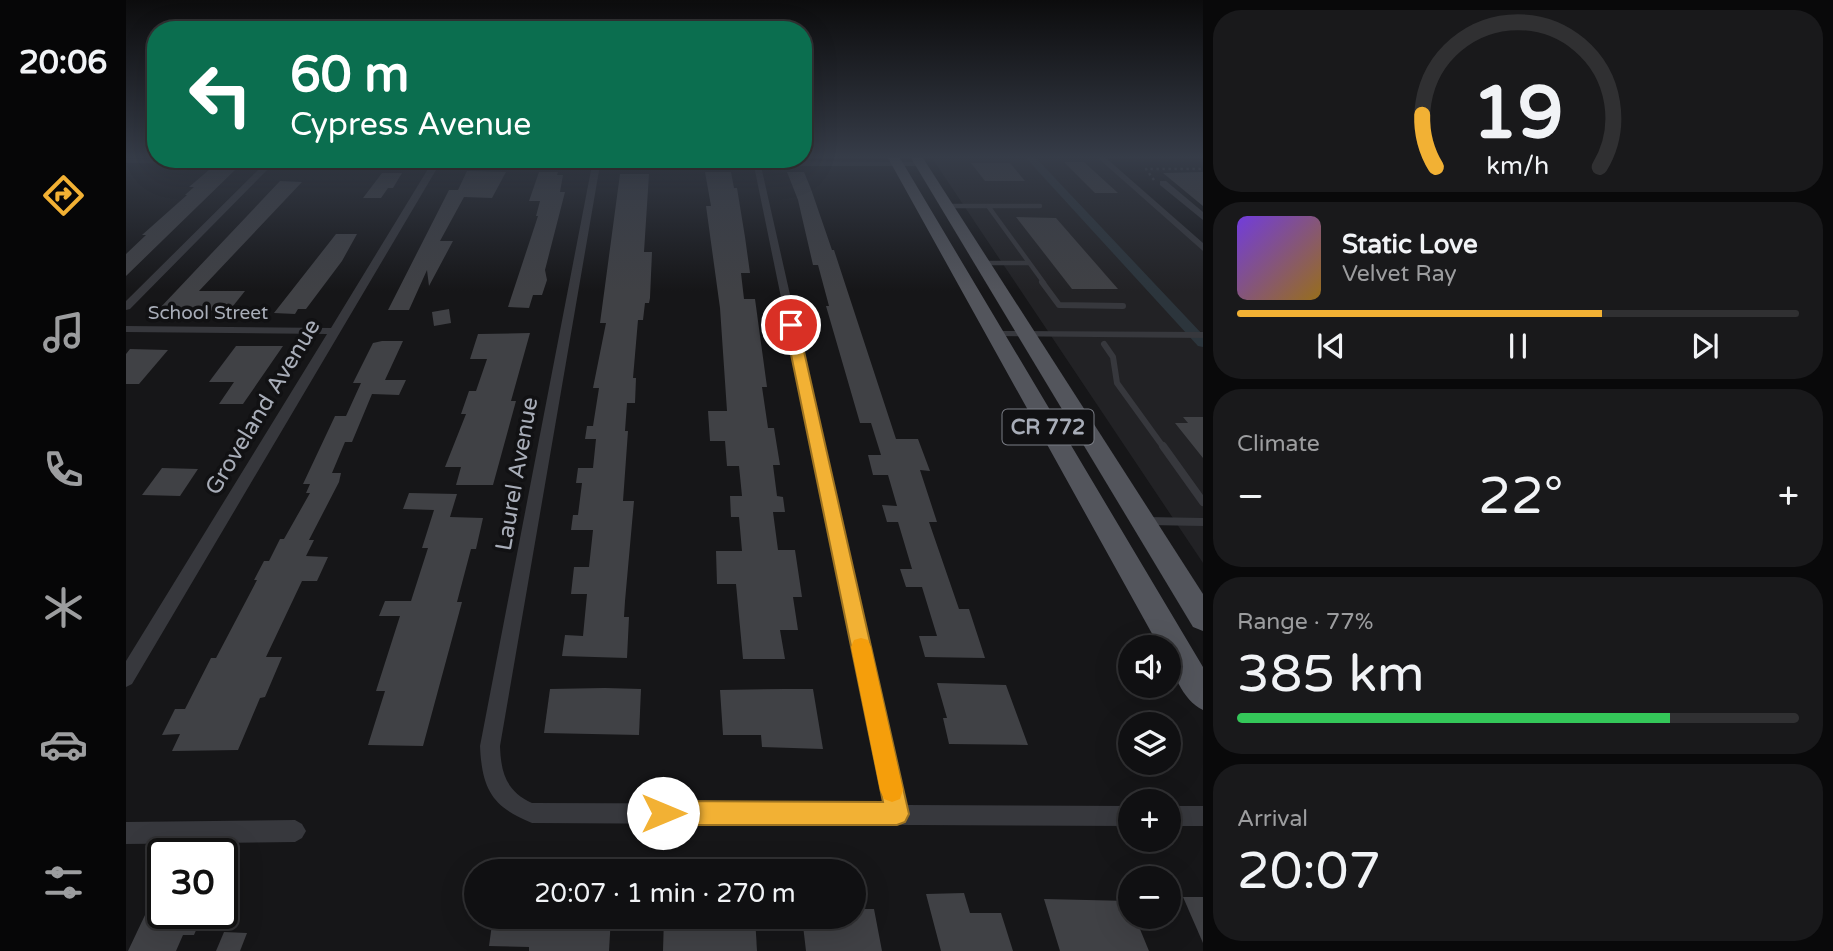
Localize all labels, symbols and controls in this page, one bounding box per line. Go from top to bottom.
text: 20:06 [19,44,107,82]
text: 60 m [290,46,409,105]
icon: left [175,49,266,140]
text: 19 [1472,70,1564,158]
text: Cypress Avenue [290,106,531,144]
text: km/h [1487,151,1549,181]
icon: directions [39,171,88,220]
text: Static Love [1342,229,1478,260]
text: Velvet Ray [1342,260,1457,288]
pin [761,295,821,355]
street label: School Street [148,302,268,324]
icon: arrive [772,306,810,344]
icon: music [39,308,88,357]
street label: Groveland Avenue [199,314,327,500]
icon: previous [1312,327,1350,365]
icon: pause [1499,327,1537,365]
icon: next [1686,327,1724,365]
street label: Laurel Avenue [490,395,544,553]
road number: CR 772 [1002,410,1094,444]
text: Climate [1237,430,1320,458]
icon: phone [39,445,88,494]
text: 22° [1478,465,1563,528]
text: − [1237,474,1264,520]
text: + [1778,474,1799,520]
icon: climate [39,583,88,632]
text: Range · 77% [1237,608,1373,636]
map controls [1118,635,1181,929]
button: sound [1118,635,1181,698]
text: 385 km [1237,643,1425,706]
button: layers [1118,712,1181,775]
icon: car [39,720,88,769]
position arrow [626,776,700,850]
button: + [1118,789,1181,852]
text: Arrival [1237,805,1308,833]
speed limit sign: 30 [147,838,238,929]
text: 20:07 [1237,840,1381,903]
icon: filters [39,858,88,907]
button: − [1118,866,1181,929]
text: 20:07 · 1 min · 270 m [534,878,796,909]

